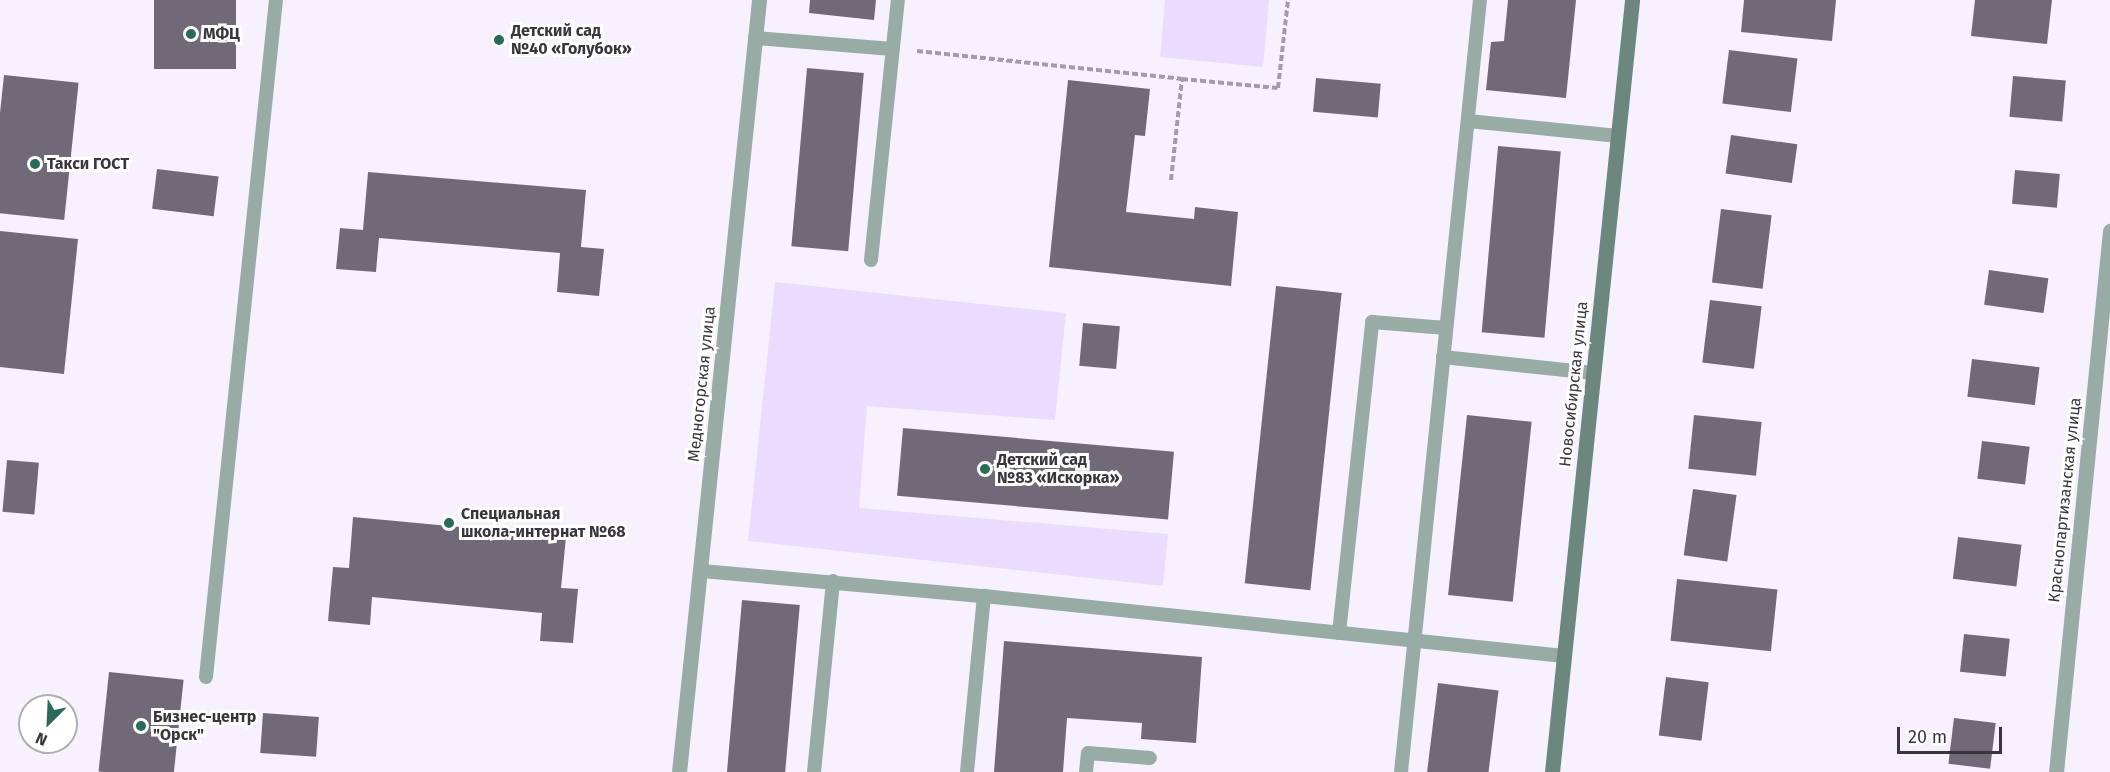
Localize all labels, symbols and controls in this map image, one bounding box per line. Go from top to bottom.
place label: Детский сад №40 «Голубок» [511,21,632,59]
place label: МФЦ [203,24,240,44]
marker: МФЦ [184,27,198,41]
marker: Детский сад №40 «Голубок» [492,33,506,47]
place label: Такси ГОСТ [47,154,129,174]
marker: Такси ГОСТ [28,157,42,171]
street label: Новосибирская улица [1556,300,1592,468]
street label: Медногорская улица [684,305,720,463]
street label: Краснопартизанская улица [2045,397,2085,603]
place label: Детский сад №83 «Искорка» [997,450,1120,488]
marker: Детский сад №83 «Искорка» [978,462,992,476]
place label: Специальная школа-интернат №68 [461,504,626,542]
marker: Специальная школа-интернат №68 [442,516,456,530]
north arrow [18,694,78,754]
place label: Бизнес-центр "Орск" [153,707,256,745]
scale bar [1900,715,2005,753]
marker: Бизнес-центр "Орск" [134,719,148,733]
text: 20 m [1908,726,1947,748]
text: N [33,728,50,750]

